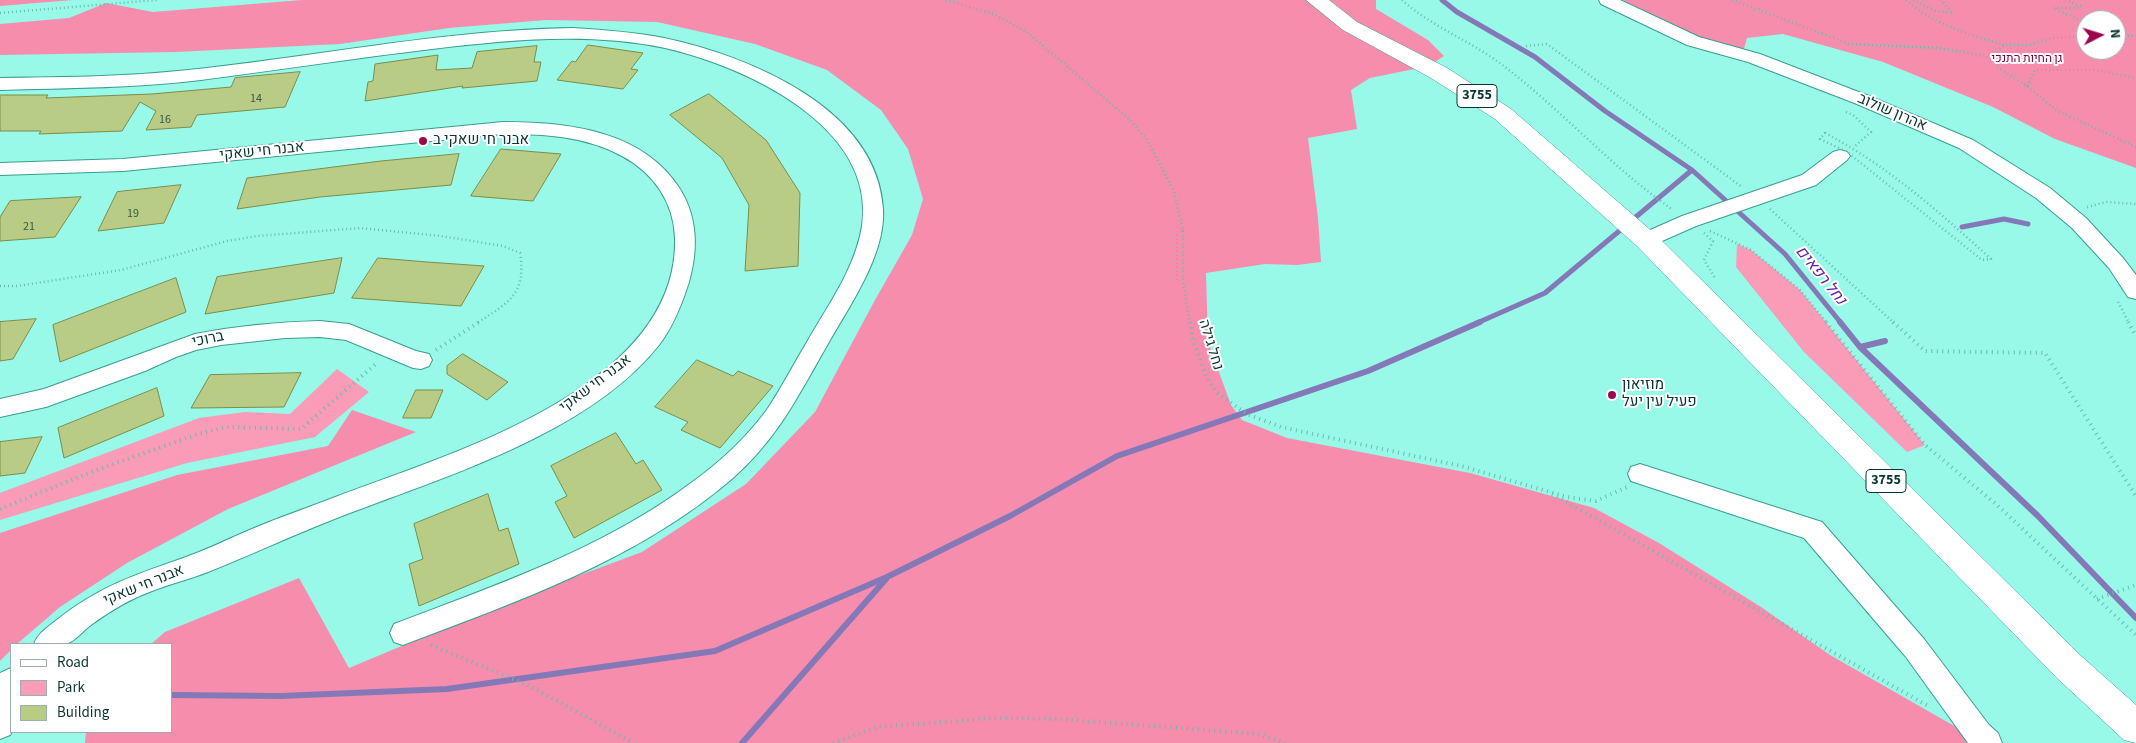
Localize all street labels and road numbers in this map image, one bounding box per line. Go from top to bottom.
road number: 3755 [1457,84,1497,108]
street label: אהרון שולוב [1854,90,1930,136]
street label: אבנר חי שאקי [219,139,305,165]
street label: נחל גילה [1194,317,1226,373]
street label: ברוכי [190,328,226,352]
street label: אבנר חי שאקי [557,351,635,417]
road number: 3755 [1866,470,1906,492]
street label: אבנר חי שאקי [101,562,187,610]

